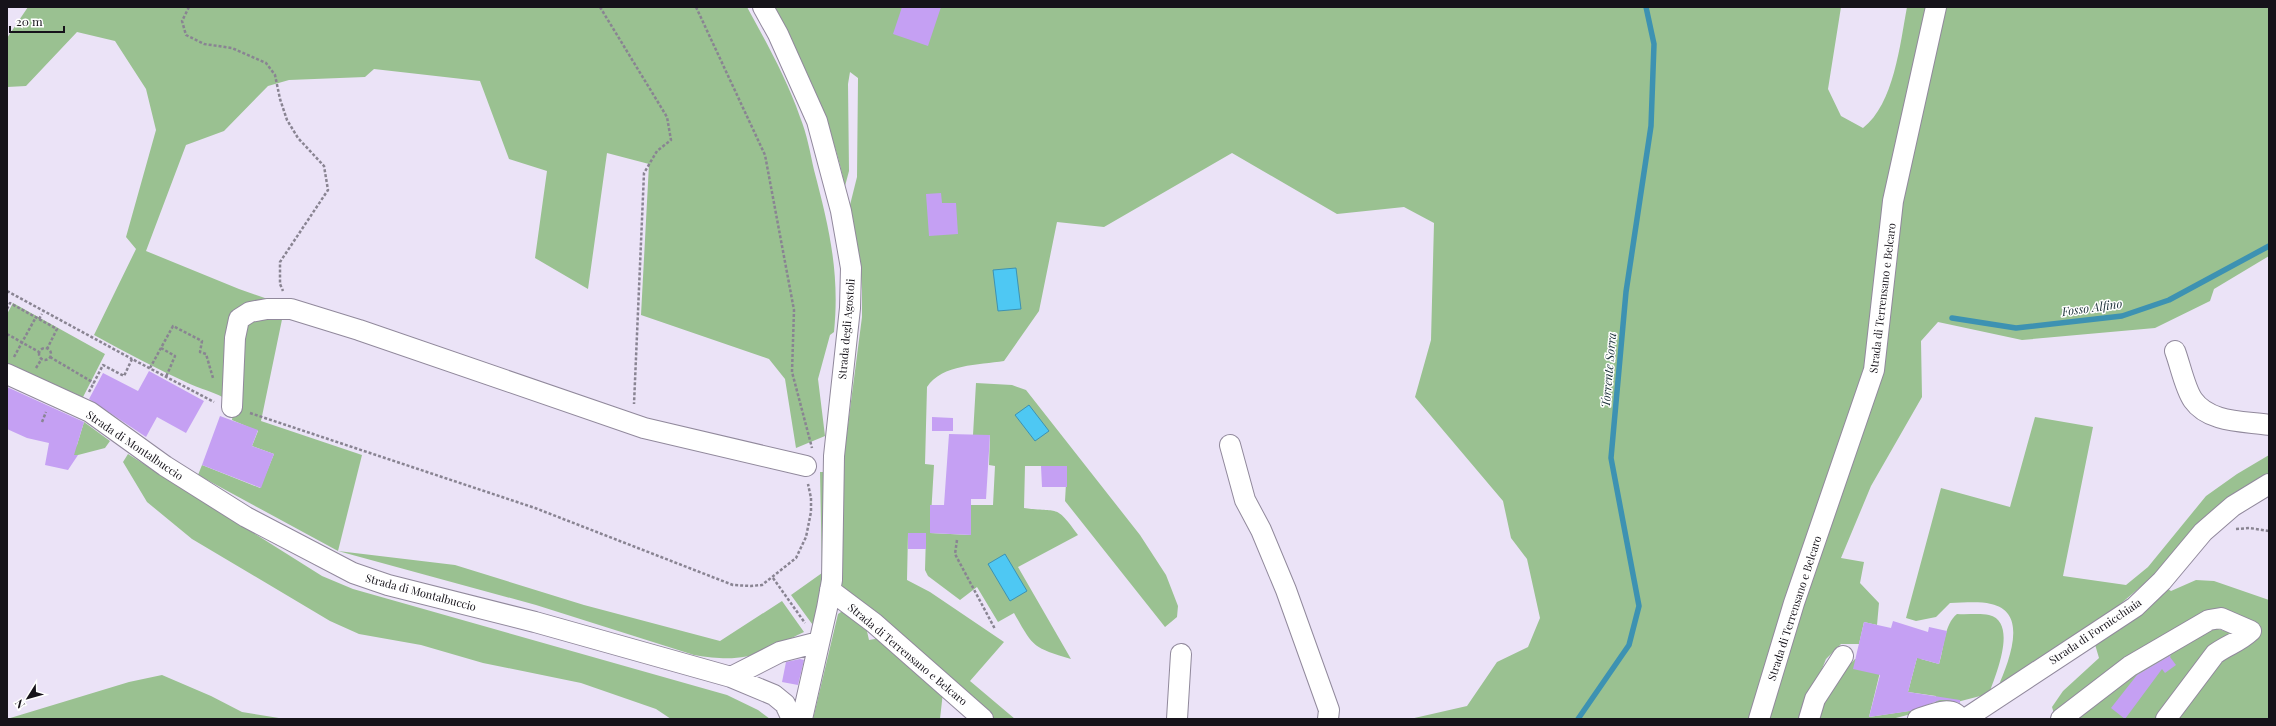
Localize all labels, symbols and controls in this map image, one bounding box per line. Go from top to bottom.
scale bar [10,8,64,34]
text: 20 m [16,13,43,29]
street label: Strada di Terrensano e Belcaro [1865,222,1899,374]
street label: Strada degli Agostoli [834,278,858,380]
water label: Fosso Alfino [2060,295,2123,319]
water label: Torrente Sorra [1597,332,1619,408]
street label: Strada di Montalbuccio [84,407,186,483]
street label: Strada di Terrensano e Belcaro [1763,534,1825,682]
street label: Strada di Montalbuccio [364,570,478,614]
street label: Strada di Fornicchiaia [2046,594,2145,668]
street label: Strada di Terrensano e Belcaro [845,600,971,708]
north arrow [8,678,48,718]
text: N [11,697,28,712]

